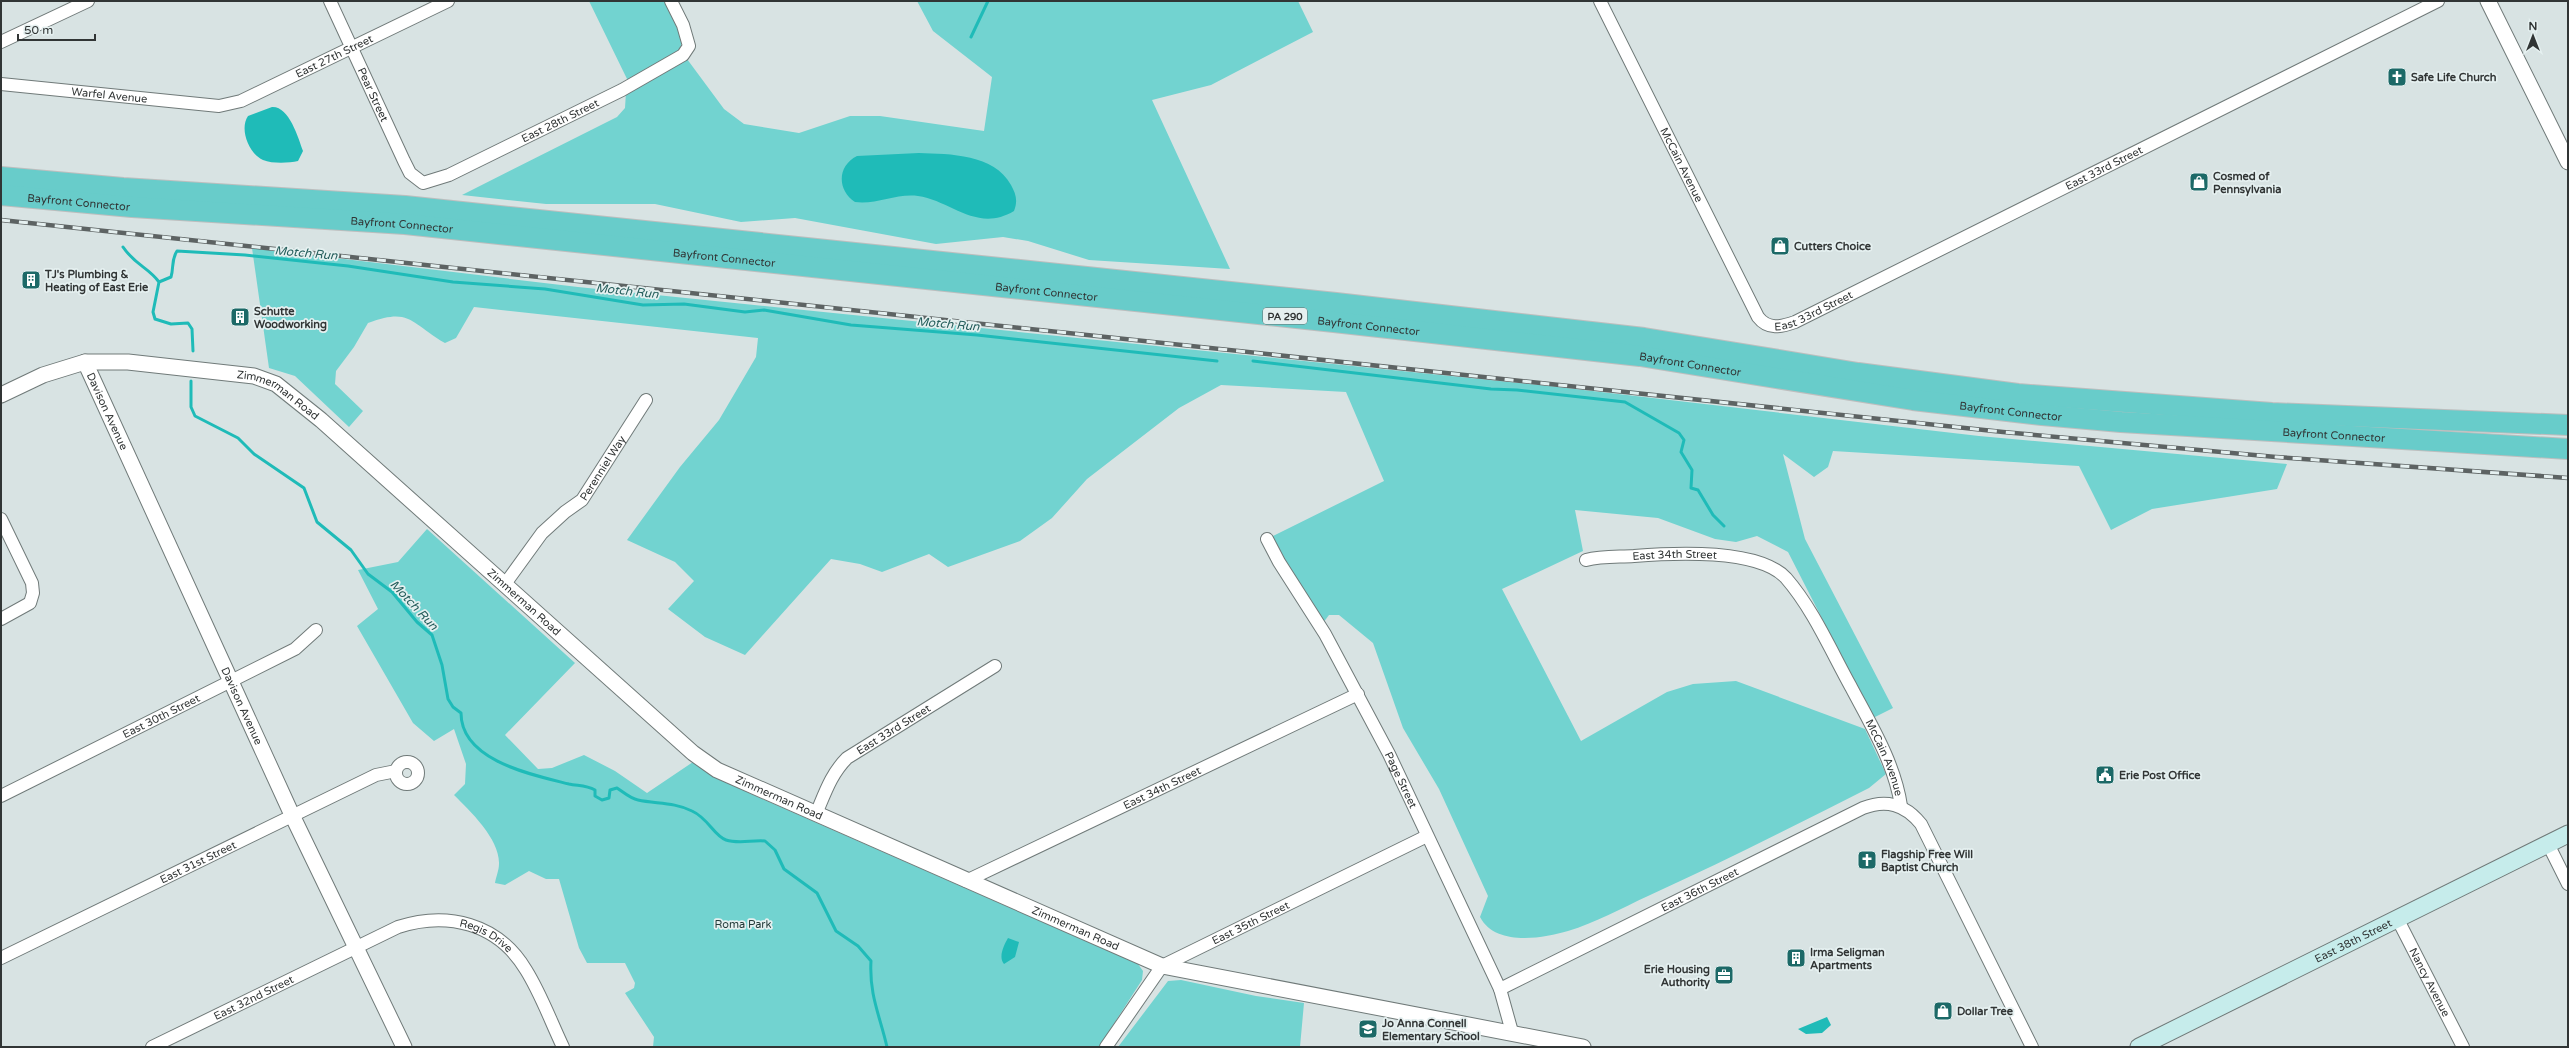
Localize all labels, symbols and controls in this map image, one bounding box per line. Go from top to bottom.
scale bar [18,16,95,42]
north arrow [2513,16,2553,56]
text: N [2529,20,2537,33]
text: 50 m [24,23,53,37]
street label: East 27th Street [293,32,375,81]
street label: Pear Street [355,66,391,124]
church icon: Safe Life Church [2386,66,2408,88]
place label: Safe Life Church [2411,71,2497,84]
street label: Warfel Avenue [71,85,148,106]
street label: East 28th Street [519,96,601,145]
street label: McCain Avenue [1657,125,1706,204]
street label: East 33rd Street [2063,144,2145,193]
place label: Cosmed of Pennsylvania [2213,170,2281,197]
shop icon: Cosmed of Pennsylvania [2188,171,2210,193]
street label: Bayfront Connector [27,191,131,214]
street label: Bayfront Connector [350,215,455,236]
shop icon: Cutters Choice [1769,235,1791,257]
place label: Cutters Choice [1794,240,1872,253]
water label: Motch Run [274,243,339,263]
street label: Bayfront Connector [672,246,777,270]
place label: TJ's Plumbing & Heating of East Erie [44,268,149,295]
building icon: TJ's Plumbing & Heating of East Erie [20,269,42,291]
street label: Bayfront Connector [994,280,1099,304]
water label: Motch Run [595,281,660,301]
street label: East 33rd Street [1774,288,1855,333]
place label: Schutte Woodworking [254,305,327,332]
building icon: Schutte Woodworking [229,306,251,328]
road number: PA 290 [1263,308,1307,324]
water label: Motch Run [916,314,981,334]
street label: Bayfront Connector [1317,314,1421,339]
street label: Bayfront Connector [1638,350,1743,379]
street label: Zimmerman Road [236,368,321,423]
street label: Davison Avenue [84,371,130,452]
street label: Bayfront Connector [1959,399,2063,424]
street label: Bayfront Connector [2282,426,2386,445]
street label: Perenniel Way [577,433,629,503]
street label: East 34th Street [1632,548,1717,563]
street label: Zimmerman Road [484,566,563,638]
water label: Motch Run [387,577,441,633]
street label: Davison Avenue [218,665,265,747]
street label: East 30th Street [121,692,202,741]
street label: East 33rd Street [854,702,933,758]
street label: McCain Avenue [1862,717,1905,797]
street label: Page Street [1382,750,1420,810]
street label: East 34th Street [1121,764,1203,812]
public building icon: Erie Post Office [2094,764,2116,786]
place label: Erie Post Office [2119,769,2201,782]
street label: Zimmerman Road [733,773,825,823]
street label: East 31st Street [158,838,238,886]
place label: Flagship Free Will Baptist Church [1881,848,1973,875]
church icon: Flagship Free Will Baptist Church [1856,849,1878,871]
street label: East 36th Street [1659,865,1741,915]
street label: East 35th Street [1210,899,1292,948]
street label: Zimmerman Road [1030,904,1121,953]
street label: Regis Drive [458,916,515,955]
street label: East 38th Street [2313,917,2394,966]
park label: Roma Park [714,918,772,931]
place label: Irma Seligman Apartments [1810,946,1885,973]
street label: Nancy Avenue [2406,946,2452,1019]
building icon: Irma Seligman Apartments [1785,947,1807,969]
place label: Erie Housing Authority [1644,963,1710,990]
office icon: Erie Housing Authority [1713,964,1735,986]
street label: East 32nd Street [212,973,296,1023]
shop icon: Dollar Tree [1932,1000,1954,1022]
place label: Dollar Tree [1957,1005,2014,1018]
place label: Jo Anna Connell Elementary School [1381,1017,1480,1044]
school or university icon: Jo Anna Connell Elementary School [1357,1018,1379,1040]

